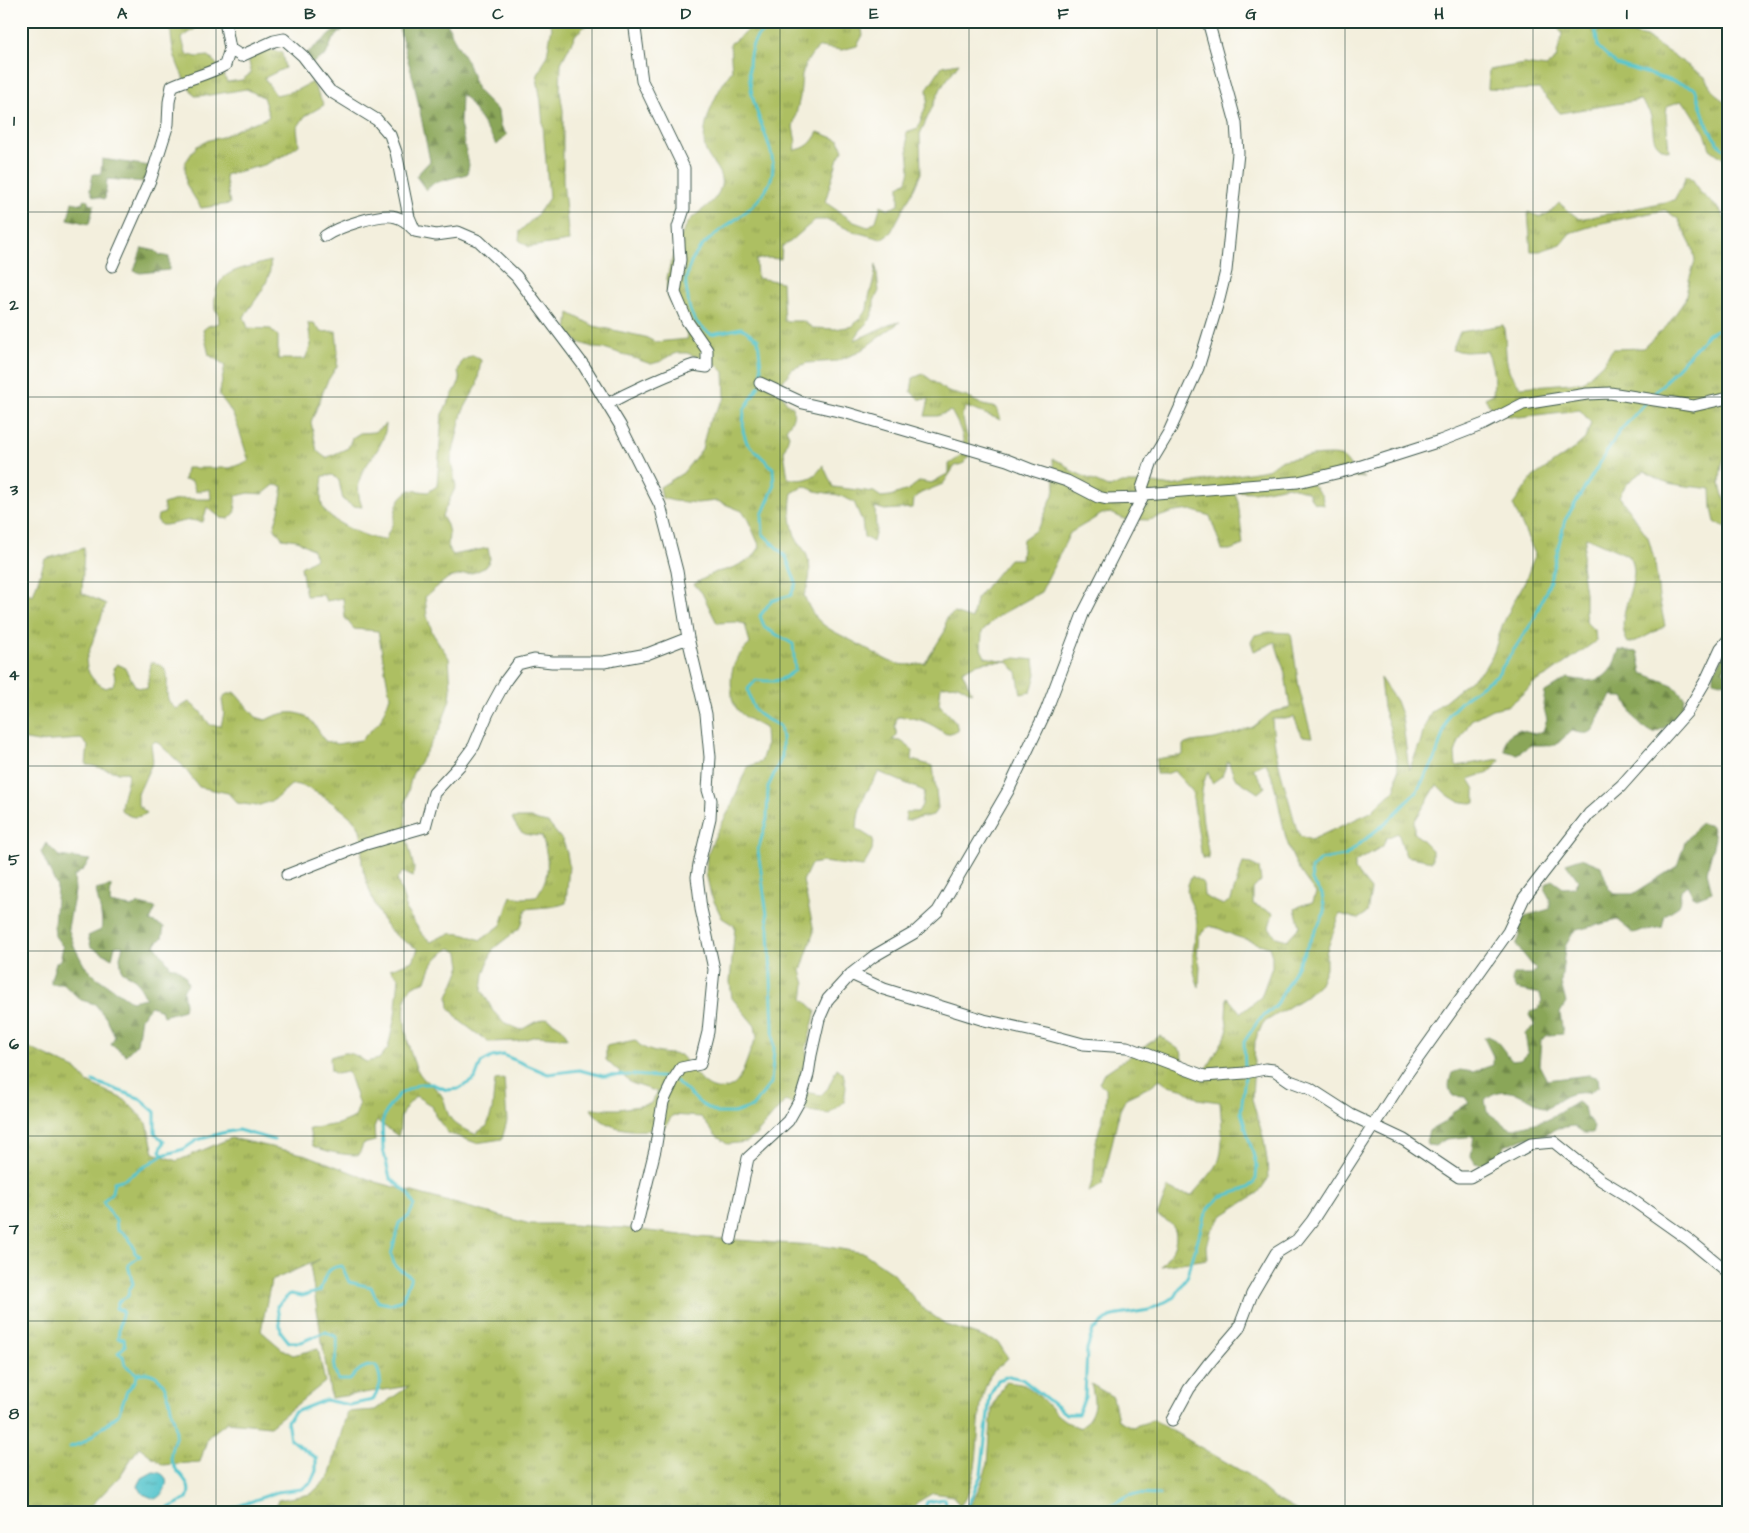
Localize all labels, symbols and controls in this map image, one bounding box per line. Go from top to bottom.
text: A [117,3,128,25]
text: B [304,3,316,25]
text: C [492,3,504,25]
text: D [681,3,692,25]
text: E [869,3,879,25]
text: F [1057,3,1069,25]
text: G [1245,3,1257,25]
text: H [1434,3,1444,25]
text: I [1626,3,1628,25]
text: 1 [13,110,16,132]
text: 2 [8,294,19,316]
text: 3 [9,479,19,501]
text: 4 [9,664,20,686]
text: 5 [8,849,20,871]
text: 6 [9,1033,19,1055]
text: 7 [8,1218,19,1240]
text: 8 [9,1403,20,1425]

